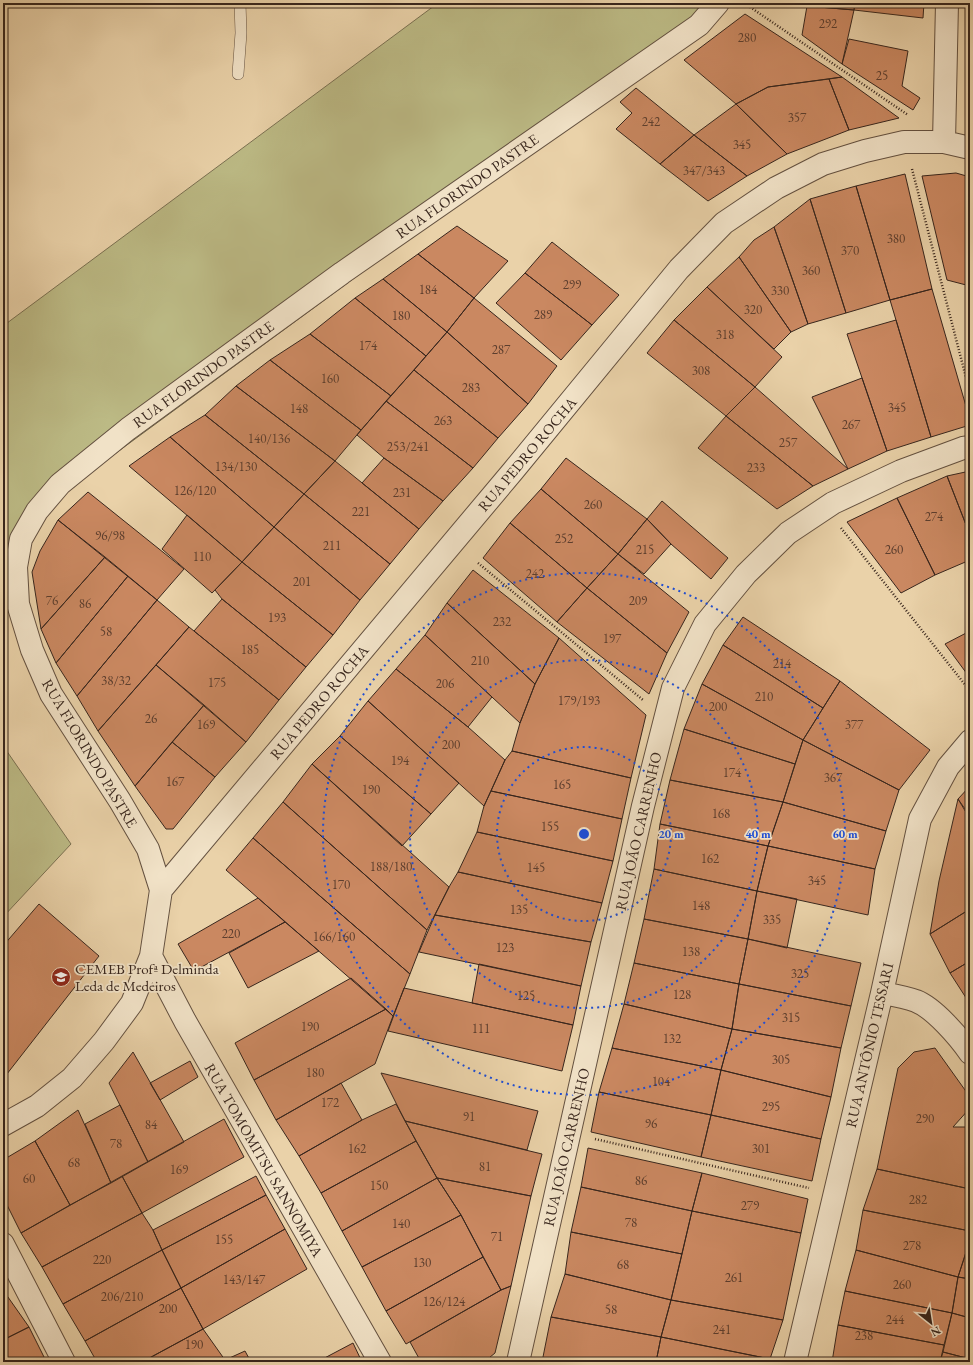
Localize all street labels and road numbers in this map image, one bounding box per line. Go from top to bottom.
street label: RUA FLORINDO PASTRE [392,129,542,243]
street label: RUA FLORINDO PASTRE [129,316,278,432]
street label: RUA PEDRO ROCHA [474,392,581,515]
street label: RUA PEDRO ROCHA [266,640,373,763]
street label: RUA FLORINDO PASTRE [38,675,142,831]
street label: RUA JOÃO CARRENHO [611,750,665,912]
street label: RUA ANTÔNIO TESSARI [841,961,897,1129]
street label: RUA TOMOMITSU SANNOMIYA [201,1060,328,1261]
street label: RUA JOÃO CARRENHO [539,1066,593,1228]

